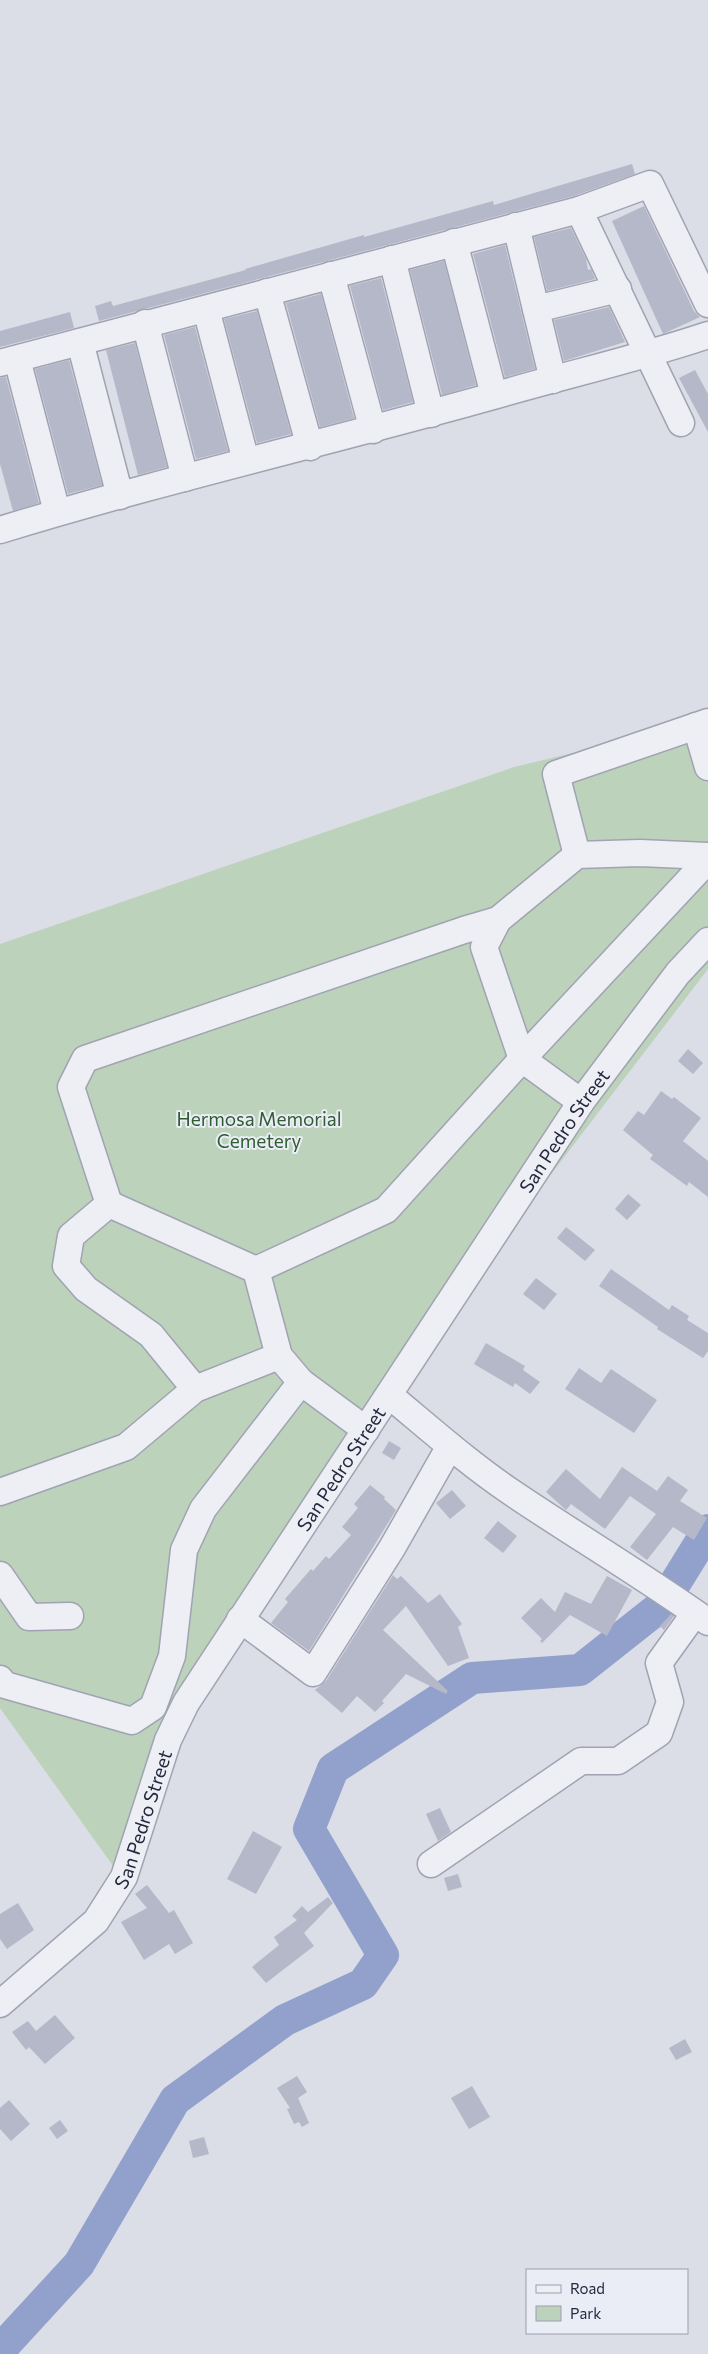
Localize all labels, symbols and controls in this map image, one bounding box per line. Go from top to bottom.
street label: San Pedro Street [513,1064,614,1196]
park label: Hermosa Memorial Cemetery [176,1107,342,1152]
street label: San Pedro Street [291,1401,390,1535]
street label: San Pedro Street [108,1747,176,1893]
legend [526,2269,688,2334]
text: Road [570,2279,605,2297]
text: Park [570,2304,601,2322]

